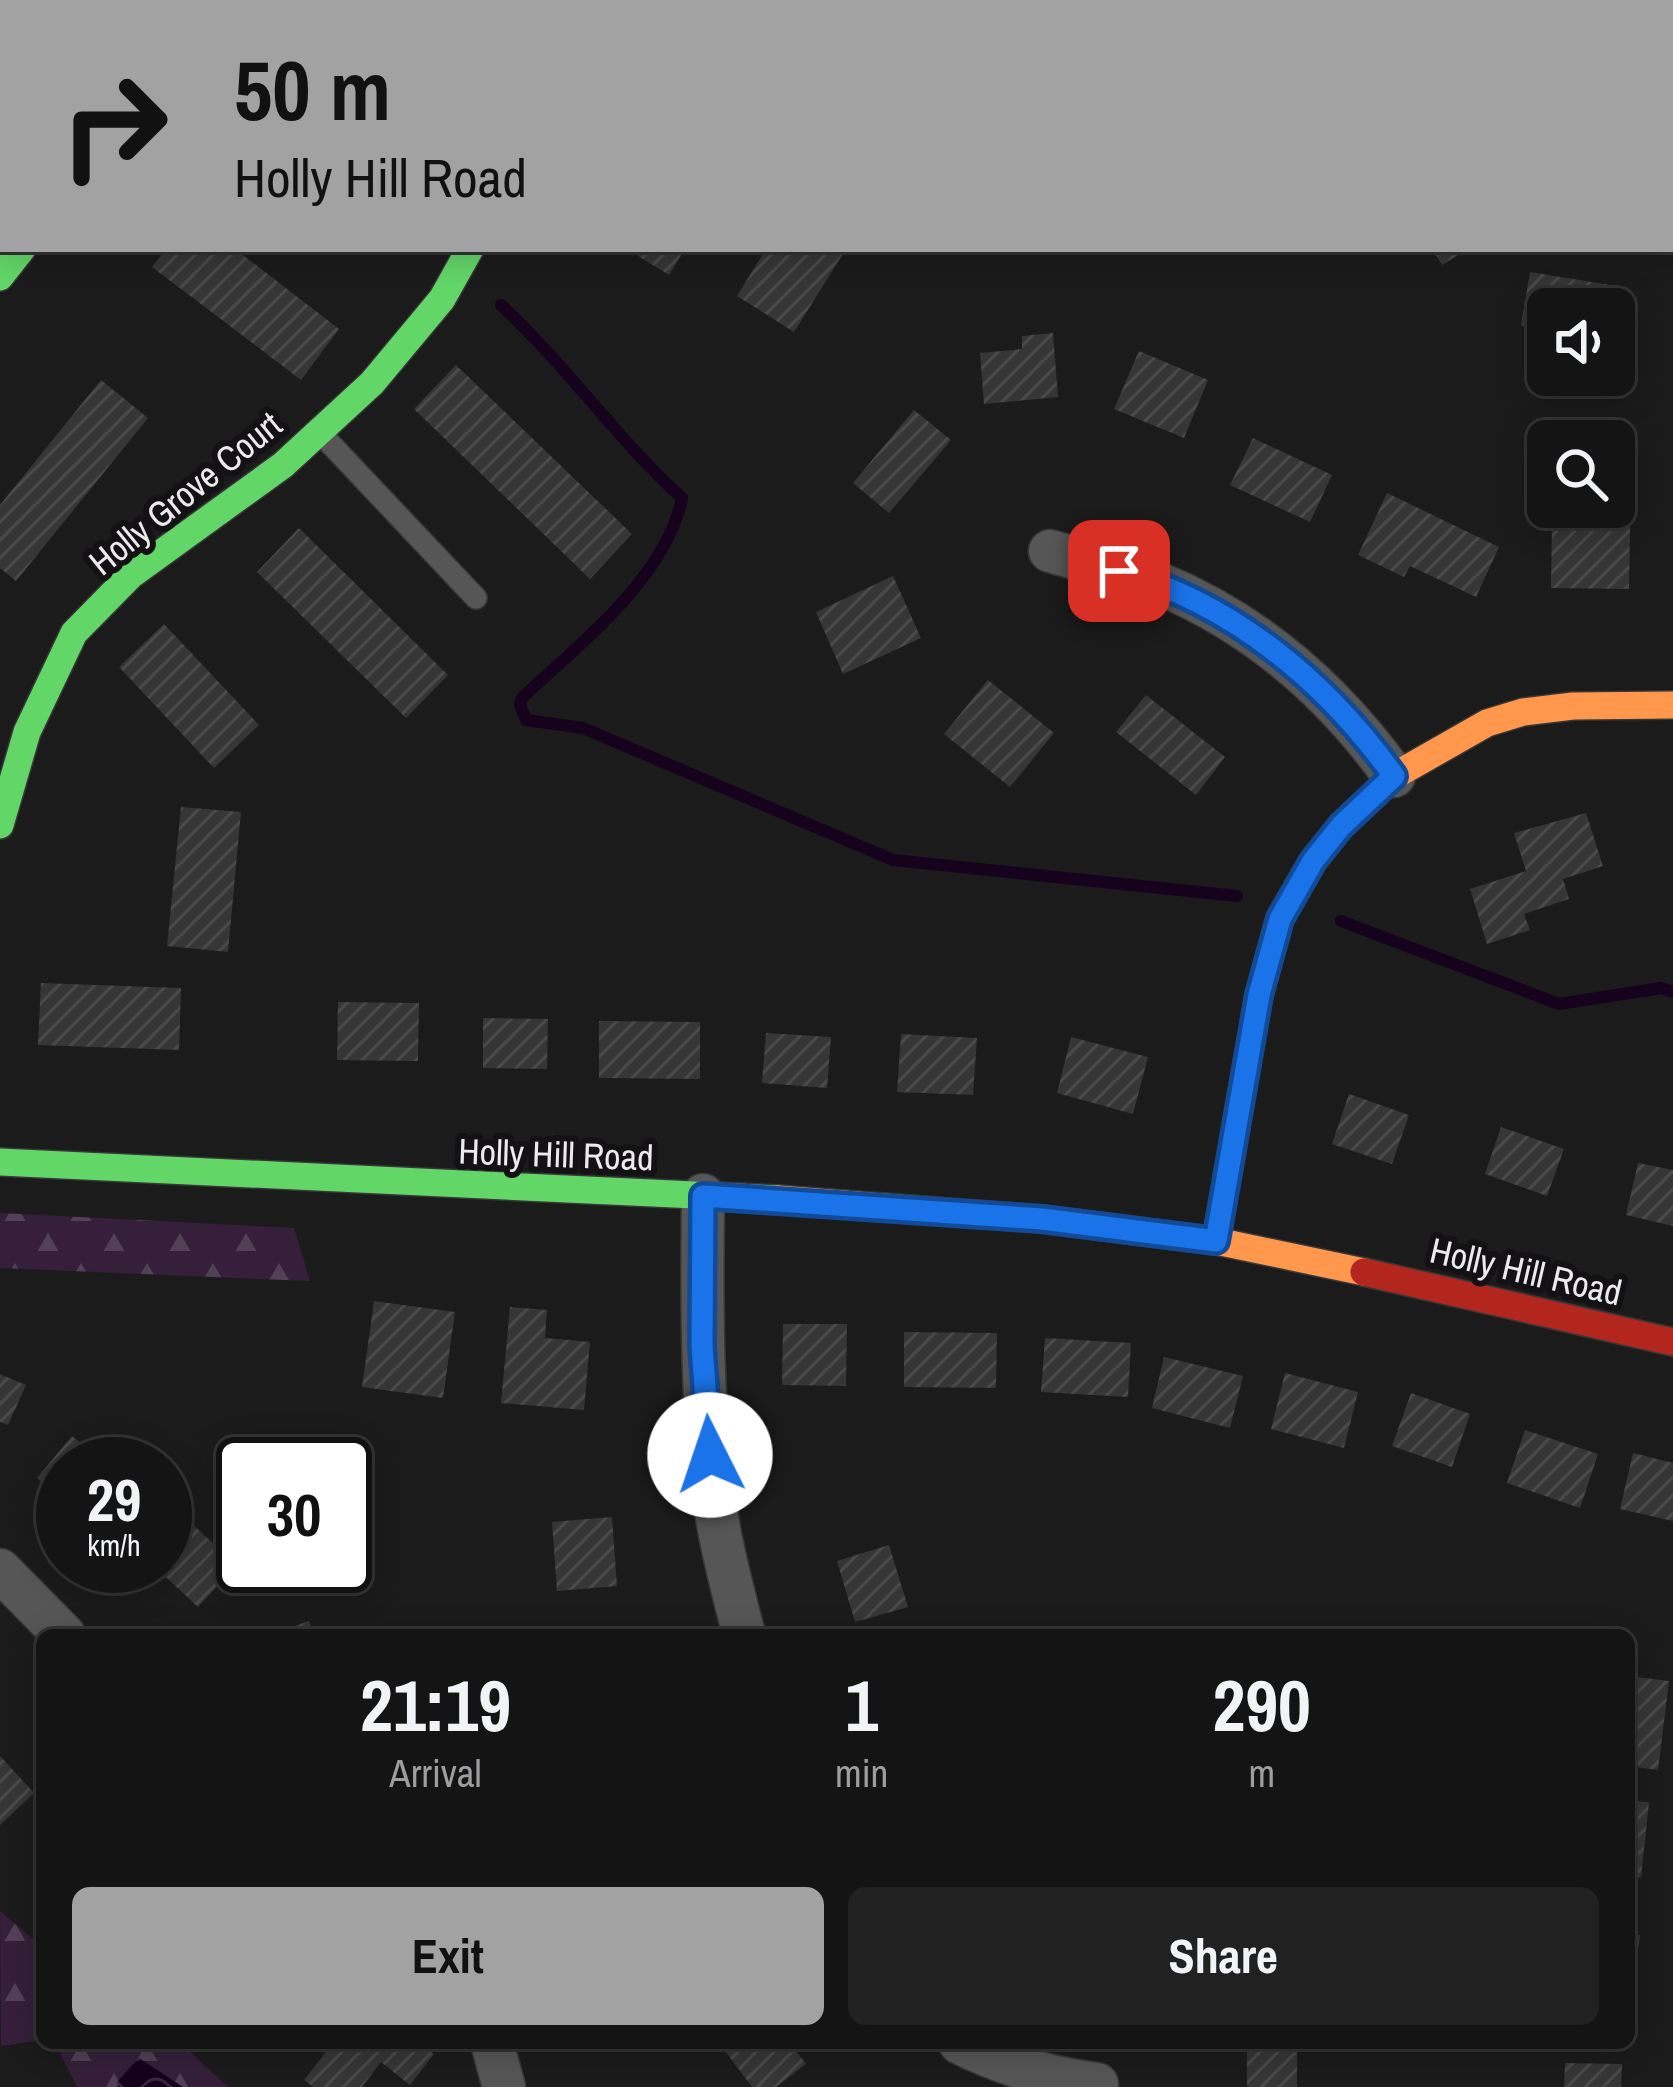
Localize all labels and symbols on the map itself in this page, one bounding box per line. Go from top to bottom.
street label: Holly Grove Court [79,401,291,585]
pin [1068,520,1170,622]
street label: Holly Hill Road [458,1127,654,1181]
street label: Holly Hill Road [1426,1226,1626,1316]
position arrow [647,1392,773,1518]
speed limit sign: 30 [216,1437,372,1593]

